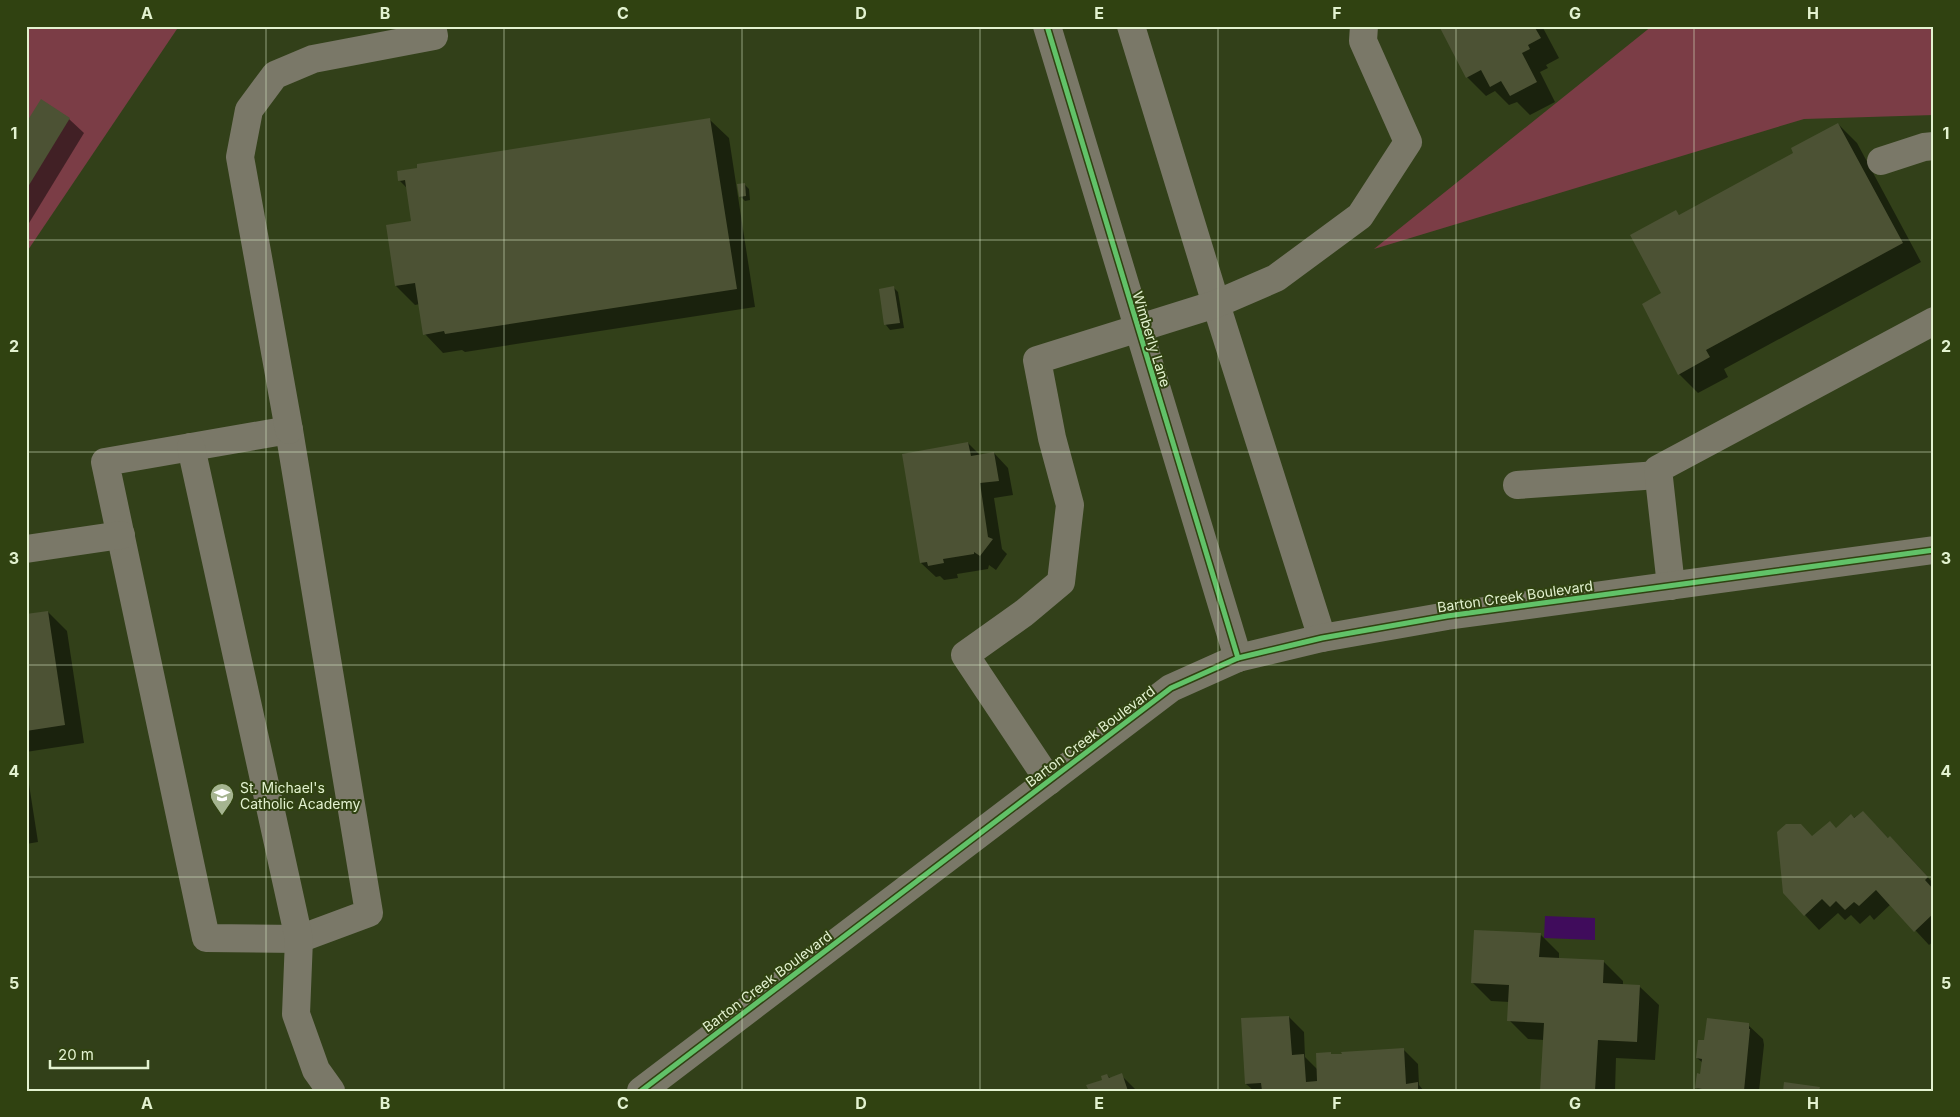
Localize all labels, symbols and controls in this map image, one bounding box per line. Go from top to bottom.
text: A [141,3,153,23]
text: B [380,3,390,23]
text: C [617,3,629,23]
text: D [855,3,867,23]
text: E [1094,3,1104,23]
text: F [1332,3,1342,23]
text: G [1569,3,1581,23]
text: H [1807,3,1819,23]
text: 1 [11,123,17,143]
text: 1 [1943,123,1949,143]
street label: Wimberly Lane [1129,289,1175,389]
text: 2 [9,336,19,356]
text: 2 [1941,336,1951,356]
text: 3 [9,548,19,568]
text: 3 [1941,548,1951,568]
street label: Barton Creek Boulevard [1436,577,1594,615]
street label: Barton Creek Boulevard [1022,682,1158,790]
text: 4 [9,761,20,781]
text: 4 [1941,761,1952,781]
place label: St. Michael's Catholic Academy [240,779,361,812]
school or university icon: St. Michael's Catholic Academy [209,782,235,816]
street label: Barton Creek Boulevard [699,927,835,1035]
text: 5 [9,973,19,993]
text: 5 [1941,973,1951,993]
scale bar [50,1037,148,1069]
text: 20 m [58,1045,94,1064]
text: A [141,1093,153,1113]
text: B [380,1093,390,1113]
text: C [617,1093,629,1113]
text: D [855,1093,867,1113]
text: E [1094,1093,1104,1113]
text: F [1332,1093,1342,1113]
text: G [1569,1093,1581,1113]
text: H [1807,1093,1819,1113]

